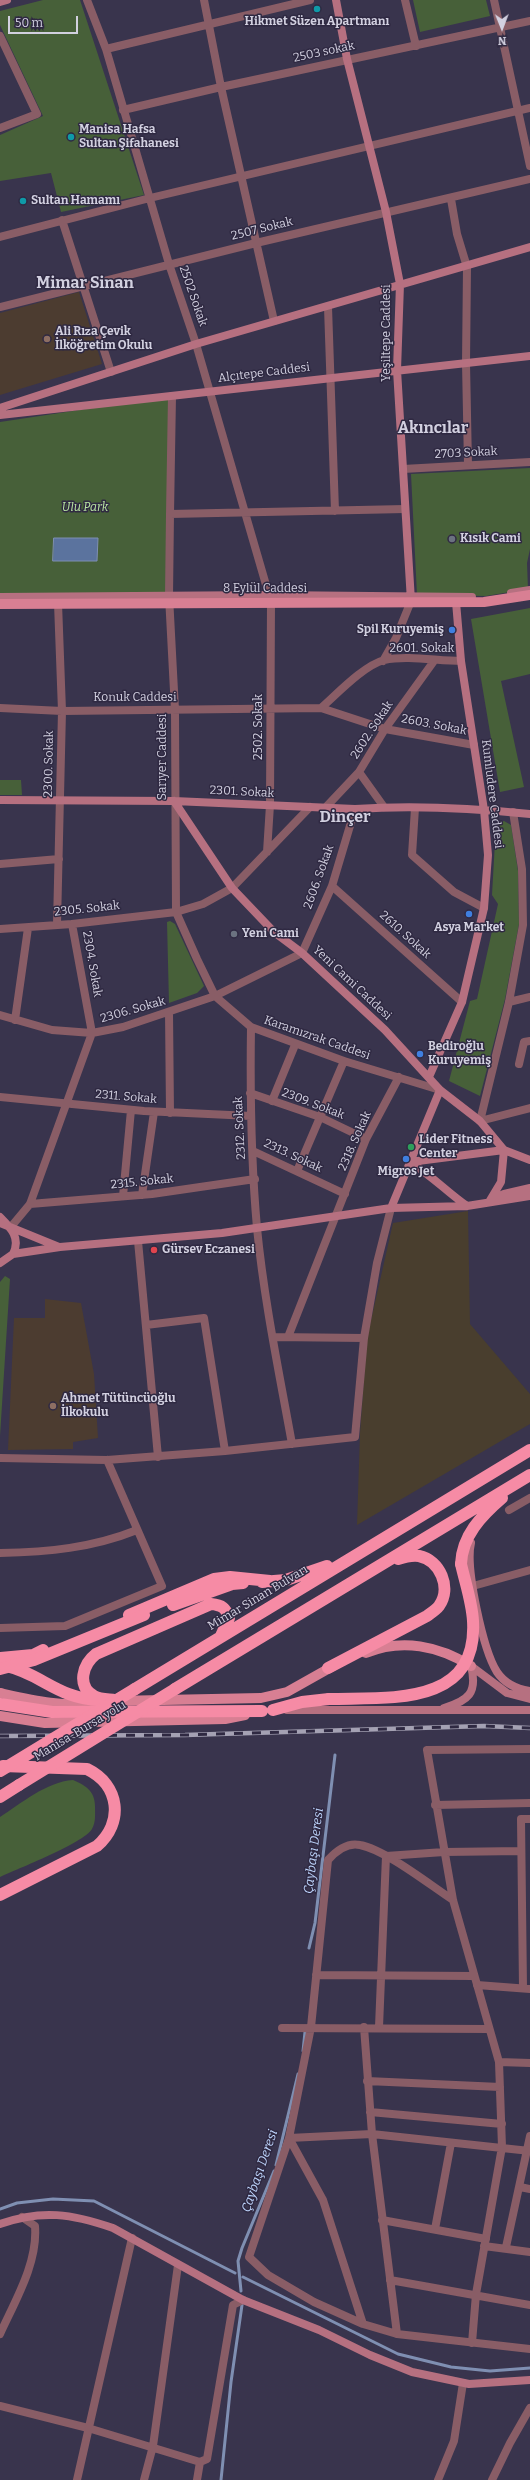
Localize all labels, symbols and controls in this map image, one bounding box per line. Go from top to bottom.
marker: Hikmet Süzen Apartmanı [312,4,322,14]
scale bar [10,8,80,34]
north arrow [482,8,522,48]
place label: Hikmet Süzen Apartmanı [245,15,389,29]
text: 50 m [15,16,43,30]
text: N [498,34,507,47]
street label: 2503 sokak [292,38,356,66]
place label: Manisa Hafsa Sultan Şifahanesi [79,123,179,151]
marker: Manisa Hafsa Sultan Şifahanesi [66,132,76,142]
place label: Sultan Hamamı [31,194,120,208]
marker: Sultan Hamamı [18,196,28,206]
street label: 2507 Sokak [230,214,294,244]
street label: 2502 Sokak [176,264,210,328]
district label: Mimar Sinan [36,274,134,294]
street label: Yeşiltepe Caddesi [380,284,394,382]
place label: Ali Rıza Çevik İlköğretim Okulu [55,325,152,353]
marker: Ali Rıza Çevik İlköğretim Okulu [42,334,52,344]
street label: Alçıtepe Caddesi [217,360,311,386]
district label: Akıncılar [398,419,468,439]
street label: 2703 Sokak [434,444,498,462]
park label: Ulu Park [62,501,108,515]
place label: Kısık Cami [460,532,521,546]
marker: Kısık Cami [447,534,457,544]
street label: 8 Eylül Caddesi [223,582,307,596]
place label: Spil Kuruyemiş [357,623,444,637]
marker: Spil Kuruyemiş [447,625,457,635]
street label: 2601. Sokak [390,642,454,656]
street label: Konuk Caddesi [93,691,177,705]
street label: 2502. Sokak [252,694,266,760]
street label: 2602. Sokak [348,698,396,762]
street label: 2603. Sokak [400,712,468,738]
street label: Sarıyer Caddesi [156,714,170,800]
street label: 2300. Sokak [41,731,57,797]
street label: Kumludere Caddesi [478,739,506,849]
street label: 2301. Sokak [209,783,275,801]
district label: Dinçer [320,808,370,828]
street label: 2606. Sokak [301,843,337,911]
street label: 2305. Sokak [53,898,121,920]
street label: 2610. Sokak [376,908,434,962]
marker: Asya Market [464,909,474,919]
place label: Asya Market [434,921,504,935]
place label: Yeni Cami [242,927,299,941]
marker: Yeni Cami [229,929,239,939]
street label: 2304. Sokak [79,930,105,998]
street label: Yeni Cami Caddesi [310,943,394,1023]
street label: 2306. Sokak [99,994,167,1026]
street label: Karamızrak Caddesi [262,1013,372,1063]
place label: Bediroğlu Kuruyemiş [428,1040,491,1068]
marker: Bediroğlu Kuruyemiş [415,1049,425,1059]
street label: 2309. Sokak [280,1085,346,1123]
street label: 2311. Sokak [95,1087,157,1107]
street label: 2312. Sokak [231,1096,249,1160]
street label: 2318. Sokak [335,1109,375,1173]
place label: Lider Fitness Center [419,1133,492,1161]
street label: 2313. Sokak [261,1136,325,1176]
marker: Lider Fitness Center [406,1142,416,1152]
marker: Migros Jet [401,1154,411,1164]
place label: Migros Jet [378,1165,434,1179]
street label: 2315. Sokak [110,1172,174,1192]
place label: Gürsev Eczanesi [162,1243,255,1257]
marker: Gürsev Eczanesi [149,1245,159,1255]
place label: Ahmet Tütüncüoğlu İlkokulu [61,1392,176,1420]
marker: Ahmet Tütüncüoğlu İlkokulu [48,1401,58,1411]
street label: Mimar Sinan Bulvarı [205,1562,311,1634]
street label: Manisa-Bursa yolu [31,1698,129,1764]
water label: Çaybaşı Deresi [301,1807,327,1895]
water label: Çaybaşı Deresi [239,2128,281,2214]

